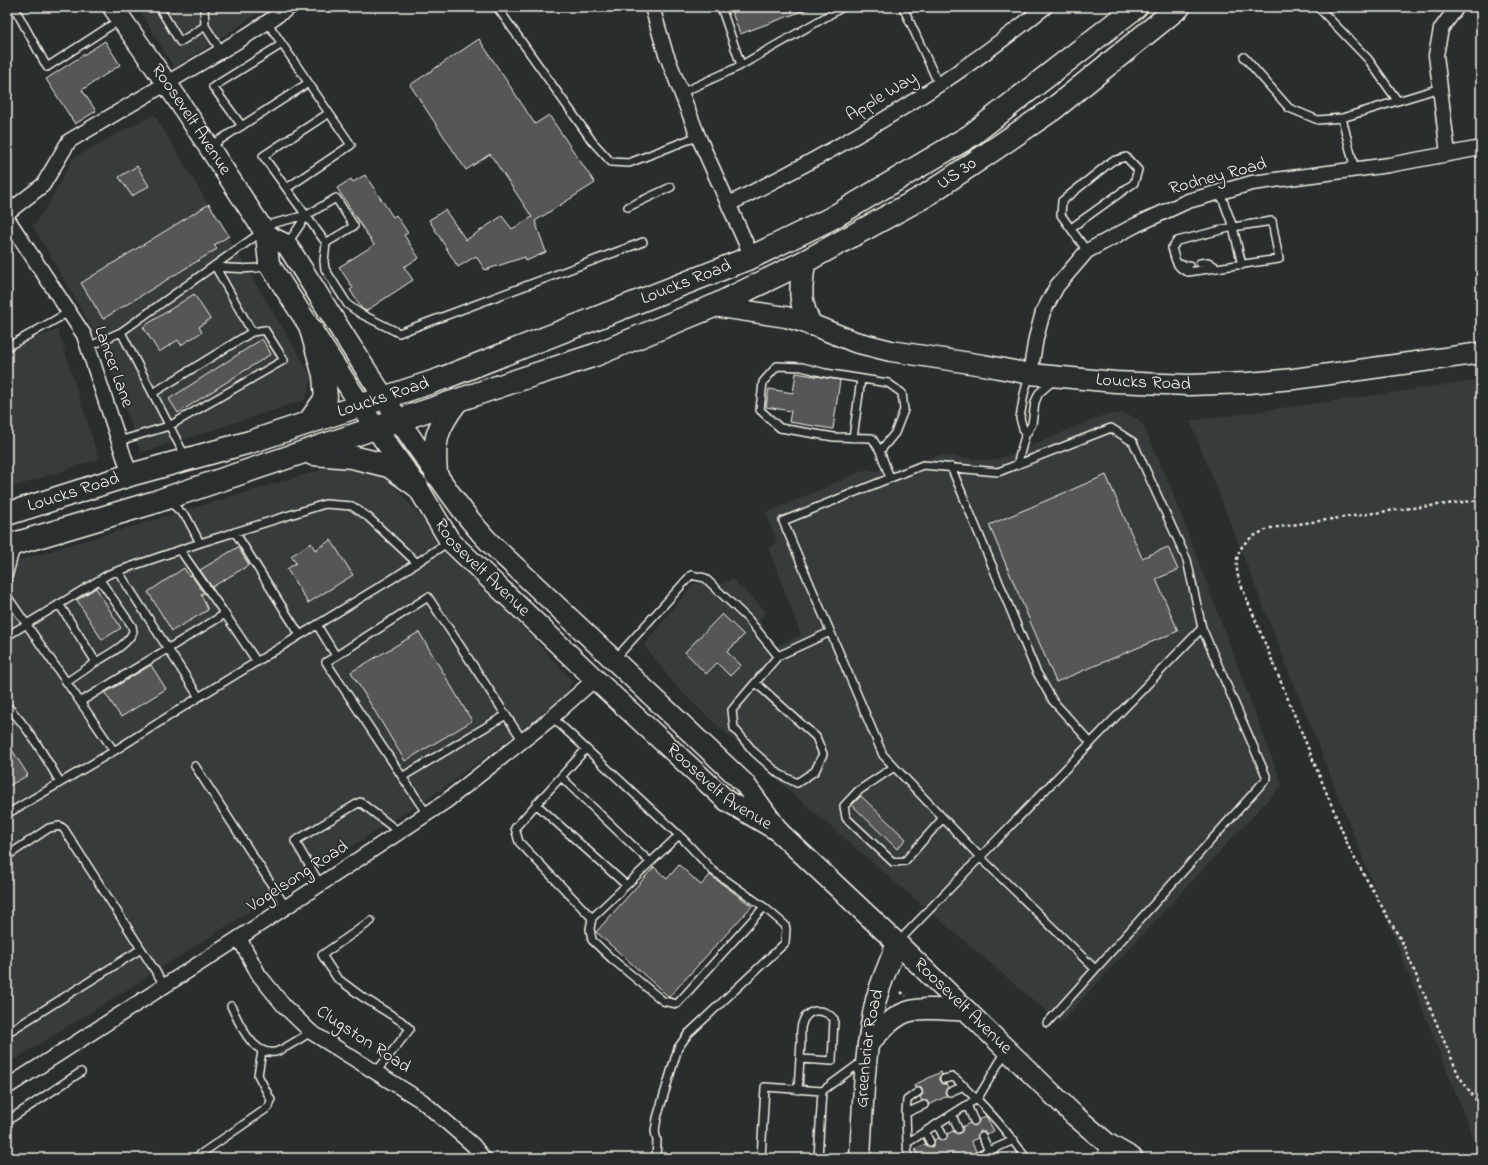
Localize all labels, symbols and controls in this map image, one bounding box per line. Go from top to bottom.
street label: Roosevelt Avenue [144,59,238,182]
street label: Apple Way [841,65,923,129]
street label: US 30 [932,151,982,197]
street label: Rodney Road [1166,151,1270,203]
street label: Loucks Road [637,253,735,312]
street label: Lancer Lane [86,323,140,412]
street label: Loucks Road [1095,367,1191,398]
street label: Loucks Road [334,371,433,425]
street label: Loucks Road [24,466,123,520]
street label: Roosevelt Avenue [427,514,536,624]
street label: Roosevelt Avenue [660,738,777,838]
street label: Vogelsong Road [241,834,354,921]
street label: Roosevelt Avenue [907,952,1018,1061]
street label: Greenbriar Road [850,986,891,1109]
street label: Clugston Road [310,1000,416,1081]

